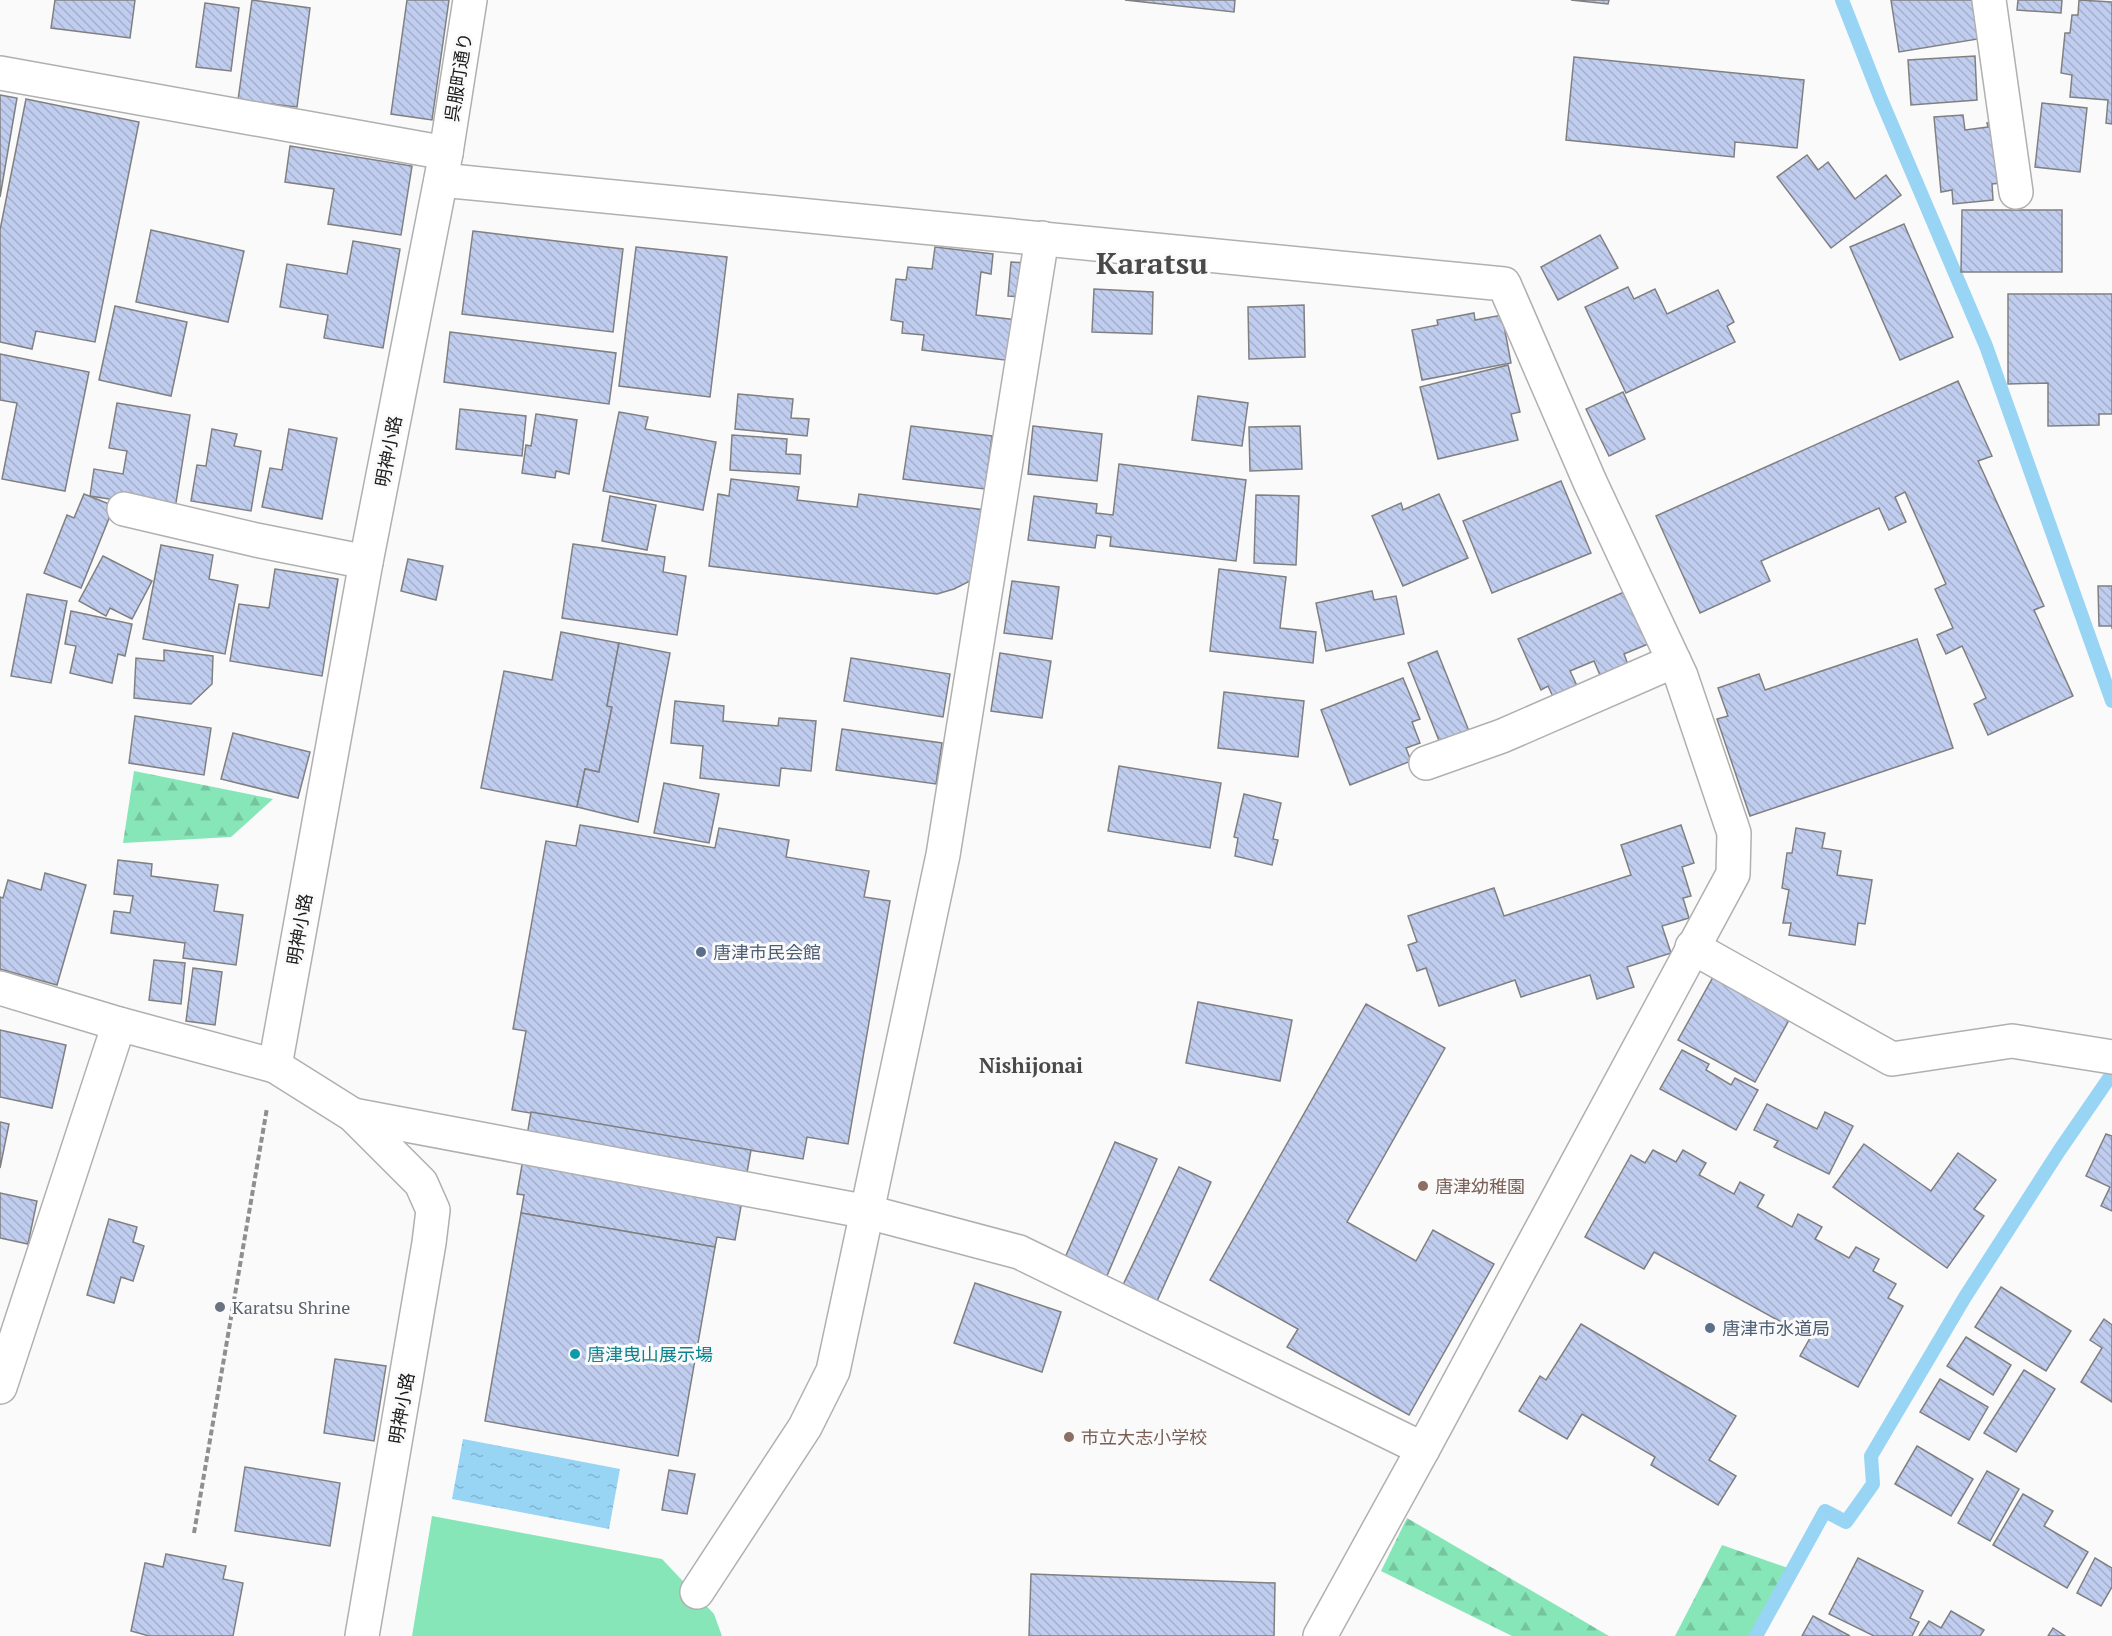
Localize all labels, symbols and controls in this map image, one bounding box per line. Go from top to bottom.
street label: 呉服町通り [439,31,477,123]
district label: Karatsu [1096,243,1208,283]
street label: 明神小路 [369,413,407,489]
street label: 明神小路 [281,891,317,967]
place label: 唐津市民会館 [713,940,821,964]
marker: 唐津市民会館 [694,945,708,959]
district label: Nishijonai [979,1051,1083,1079]
place label: 唐津幼稚園 [1435,1174,1525,1198]
marker: 唐津幼稚園 [1416,1179,1430,1193]
place label: Karatsu Shrine [232,1295,350,1319]
marker: Karatsu Shrine [213,1300,227,1314]
place label: 唐津市水道局 [1722,1316,1830,1340]
marker: 唐津市水道局 [1703,1321,1717,1335]
place label: 唐津曳山展示場 [587,1342,713,1366]
marker: 唐津曳山展示場 [568,1347,582,1361]
street label: 明神小路 [383,1370,419,1446]
place label: 市立大志小学校 [1081,1425,1207,1449]
marker: 市立大志小学校 [1062,1430,1076,1444]

